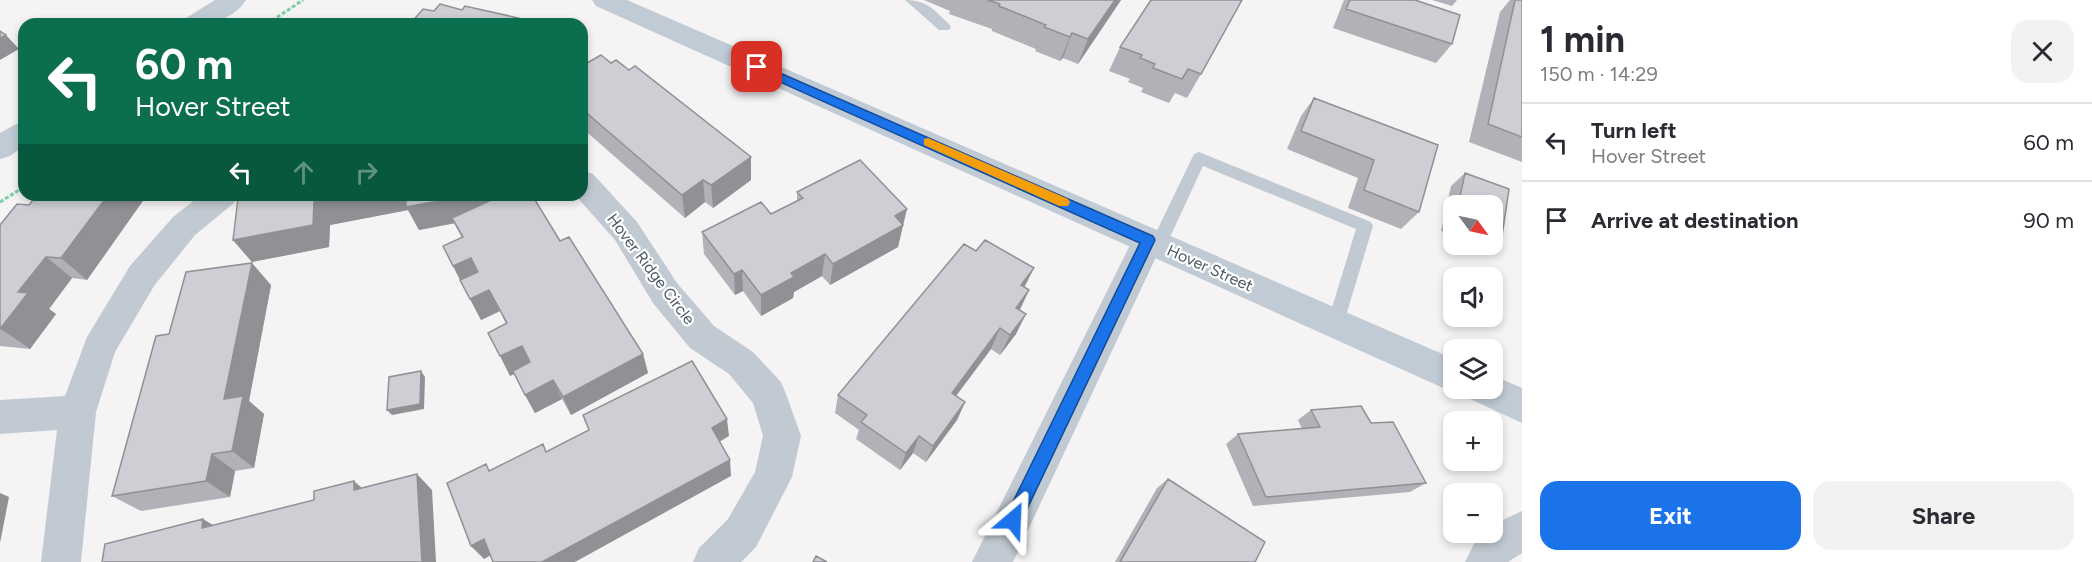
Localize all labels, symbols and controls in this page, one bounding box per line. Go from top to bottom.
text: 1 min [1540,18,1625,61]
button: close [2011,20,2074,83]
text: 60 m [135,39,233,90]
pin [731,41,782,92]
icon: left [36,42,114,120]
icon: arrive [740,50,773,83]
text: 150 m · 14:29 [1540,62,1658,86]
text: Hover Street [135,90,290,123]
text: Turn left [1591,117,1677,144]
icon: left [1540,126,1573,159]
text: 60 m [2023,129,2074,156]
text: Hover Street [1591,144,1706,168]
icon: left [224,156,257,189]
icon: ahead [287,156,320,189]
icon: right [350,156,383,189]
north arrow [1443,195,1503,255]
map controls [1443,195,1503,543]
icon: arrive [1540,204,1573,237]
text: Arrive at destination [1591,207,1799,234]
text: 90 m [2023,207,2074,234]
street label: Hover Ridge Circle [603,210,699,328]
street label: Hover Street [1164,241,1256,295]
button: sound [1443,267,1503,327]
button: layers [1443,339,1503,399]
button: + [1443,411,1503,471]
button: Exit [1540,481,1801,550]
button: Share [1813,481,2074,550]
button: − [1443,483,1503,543]
position arrow [981,488,1045,552]

